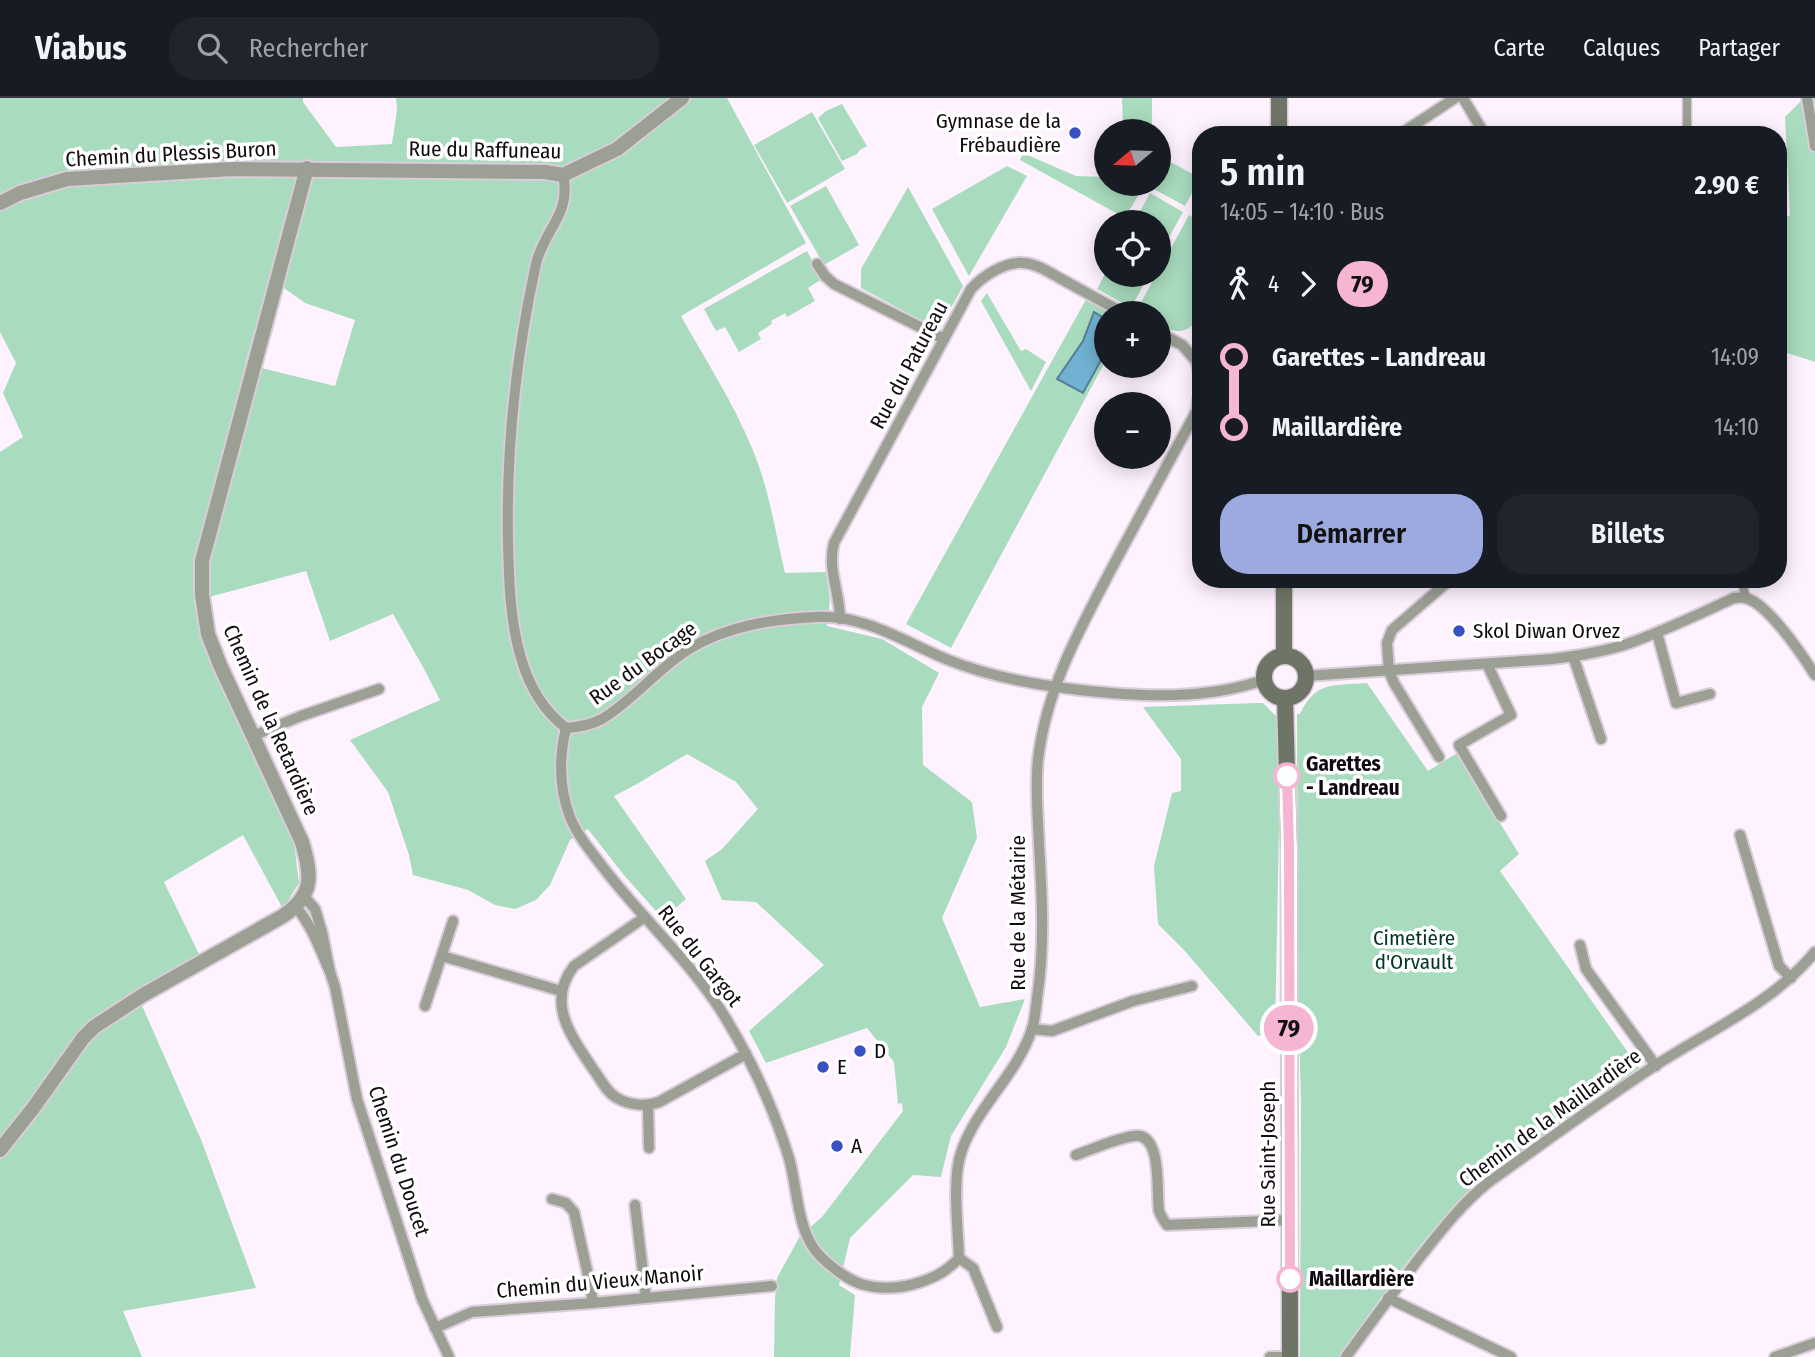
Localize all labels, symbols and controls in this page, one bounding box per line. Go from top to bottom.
search box [169,17,659,80]
text: Viabus [35,28,127,68]
icon: search [193,29,231,67]
text: Rechercher [249,33,368,64]
text: Carte [1494,34,1545,62]
text: Calques [1583,34,1660,62]
text: Partager [1698,34,1780,62]
place label: Gymnase de la Frébaudière [936,108,1061,158]
north arrow [1094,119,1171,196]
map controls [1094,119,1171,469]
marker: Gymnase de la Frébaudière [1067,125,1083,141]
street label: Chemin du Plessis Buron [65,135,277,173]
street label: Rue du Raffuneau [408,136,562,164]
text: 5 min [1220,149,1305,195]
text: 2.90 € [1695,170,1759,201]
text: 14:05 – 14:10 · Bus [1220,198,1384,226]
button: locate [1094,210,1171,287]
icon: walk [1220,265,1258,303]
icon: forward [1289,265,1327,303]
text: 4 [1268,270,1279,298]
text: 79 [1351,270,1374,298]
street label: Rue du Patureau [864,297,954,433]
button: + [1094,301,1171,378]
text: Garettes - Landreau [1272,342,1486,373]
text: 14:09 [1711,343,1759,371]
button: − [1094,392,1171,469]
text: Maillardière [1272,412,1402,443]
text: 14:10 [1714,413,1759,441]
button: Démarrer [1220,494,1483,574]
button: Billets [1497,494,1759,574]
street label: Rue du Bocage [584,615,702,711]
place label: Skol Diwan Orvez [1473,618,1620,644]
street label: Chemin de la Retardière [217,621,325,819]
marker: Skol Diwan Orvez [1451,623,1467,639]
place label: Garettes - Landreau [1306,751,1400,801]
marker: Garettes - Landreau [1274,763,1300,789]
street label: Rue de la Métairie [1005,835,1031,991]
street label: Rue du Gargot [652,900,748,1012]
park label: Cimetière d'Orvault [1373,925,1455,975]
line badge: 79 [1258,1005,1320,1051]
text: 79 [1278,1014,1300,1042]
place label: D [874,1038,886,1064]
marker: D [852,1043,868,1059]
street label: Chemin de la Maillardière [1454,1043,1646,1193]
place label: E [837,1054,847,1080]
marker: E [815,1059,831,1075]
street label: Rue Saint-Joseph [1255,1081,1281,1227]
street label: Chemin du Doucet [362,1083,436,1240]
place label: A [851,1133,862,1159]
marker: A [829,1138,845,1154]
street label: Chemin du Vieux Manoir [495,1260,705,1304]
marker: Maillardière [1277,1266,1303,1292]
place label: Maillardière [1309,1266,1415,1292]

